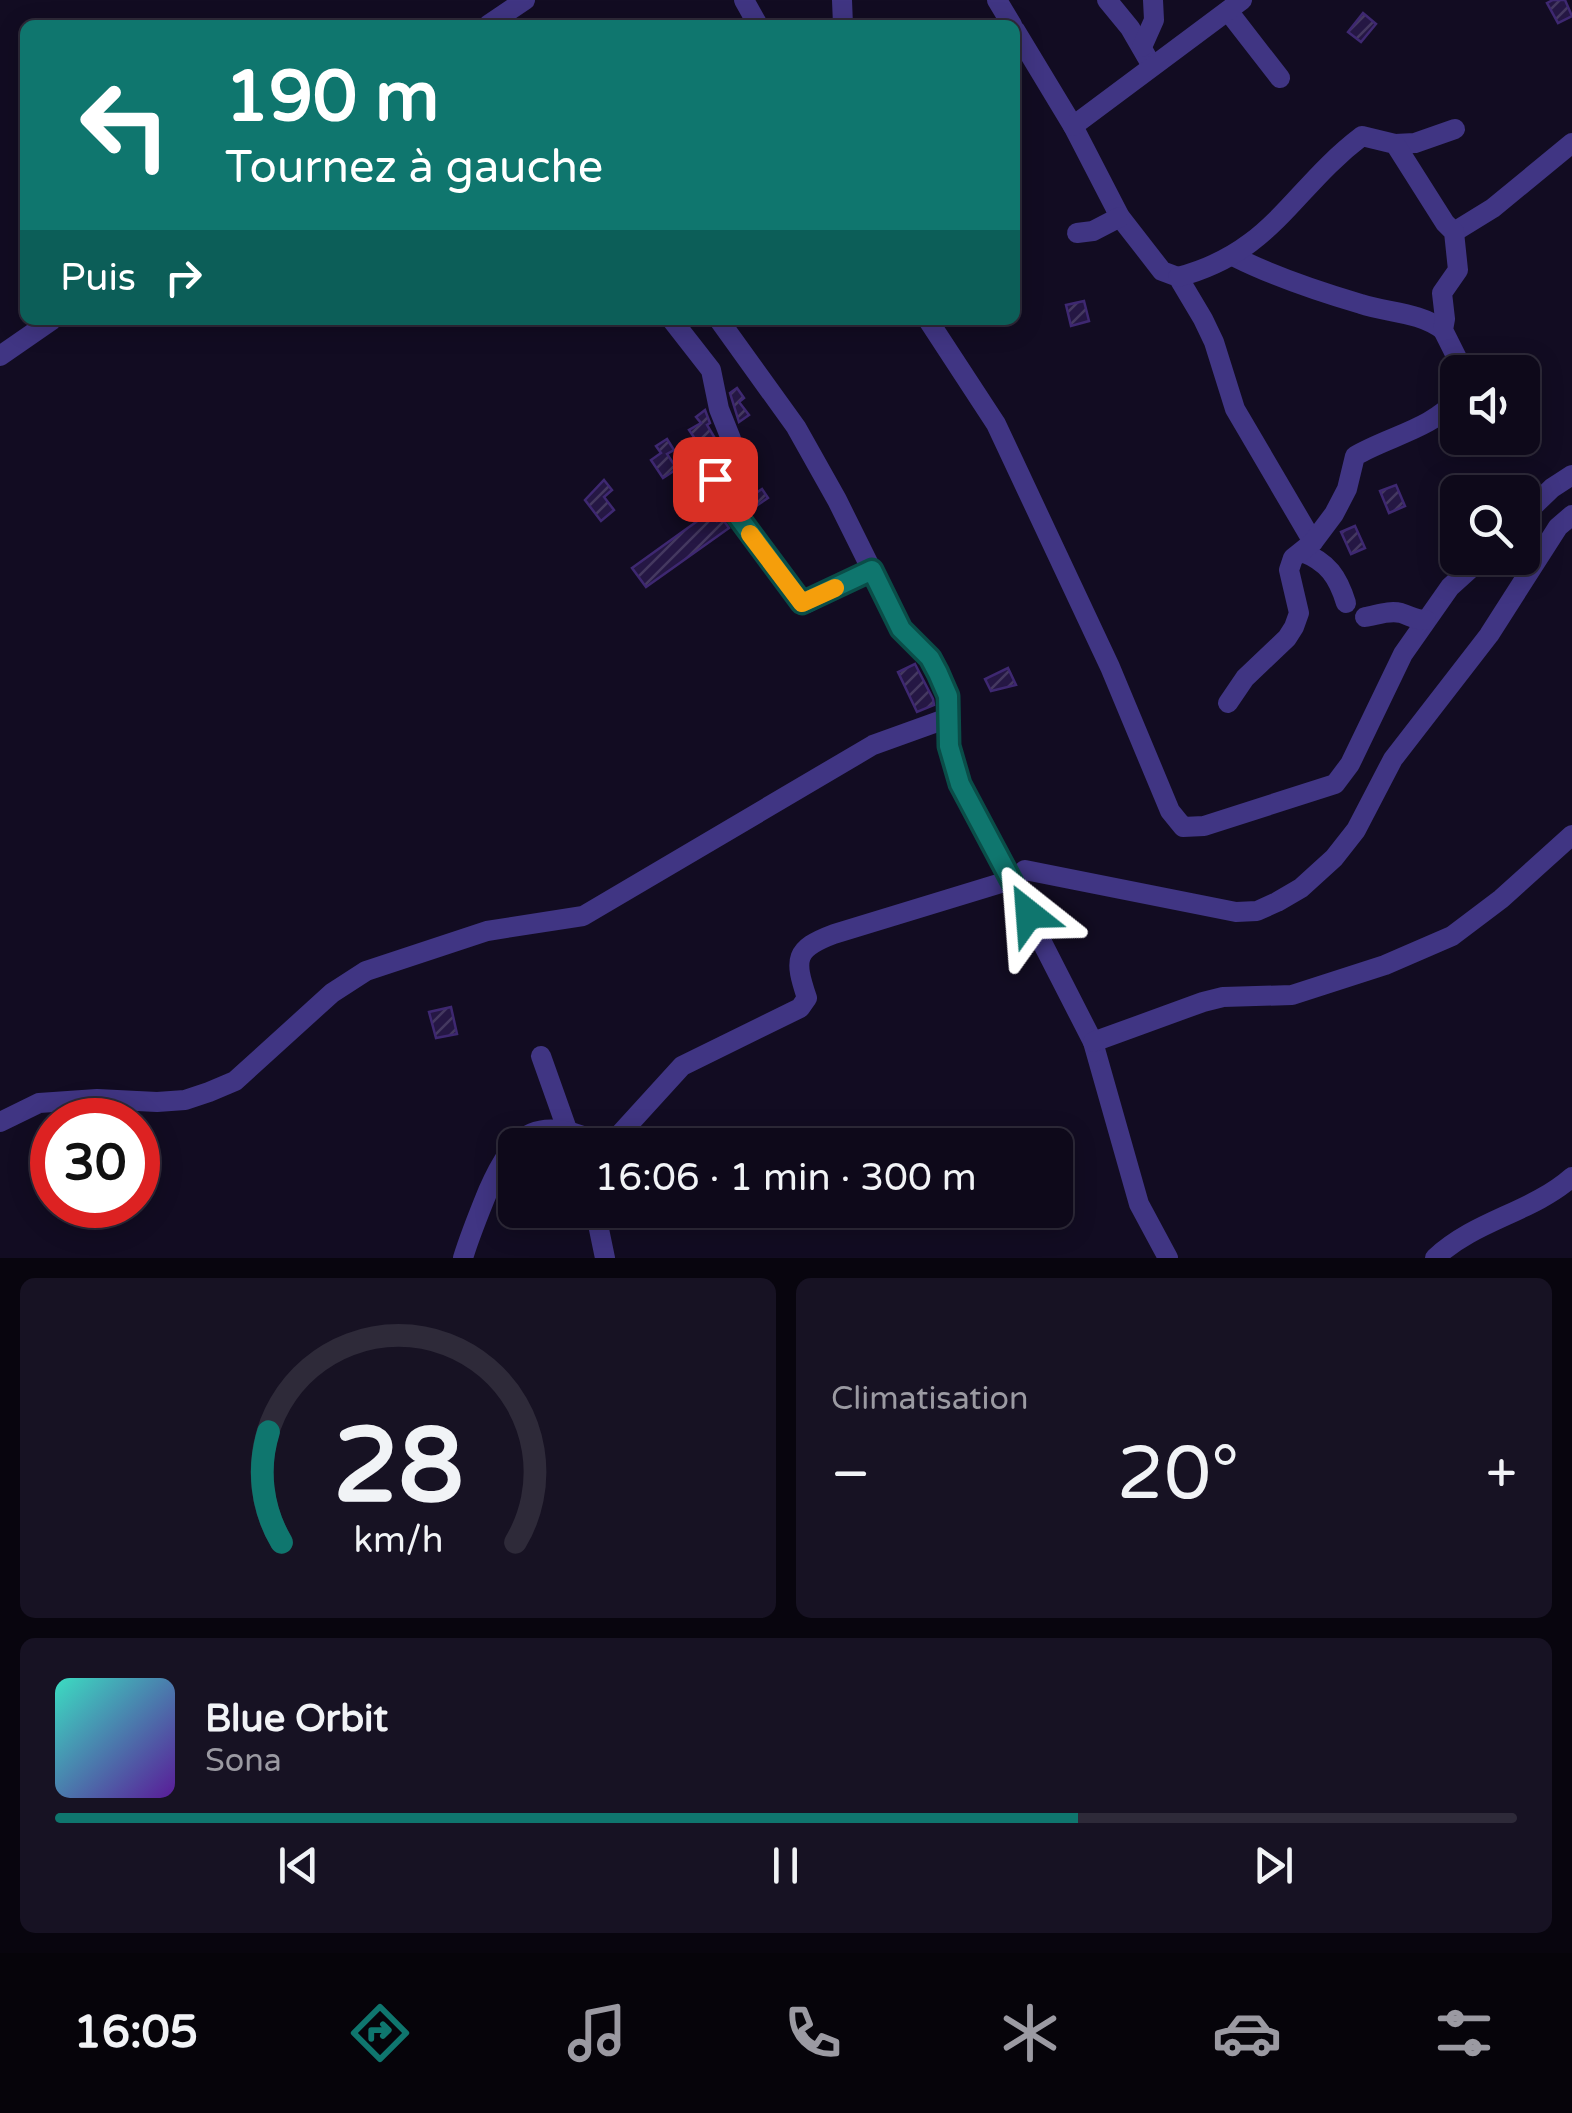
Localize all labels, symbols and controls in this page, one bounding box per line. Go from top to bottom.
text: 190 m [225,56,439,140]
icon: left [60,60,190,190]
text: Tournez à gauche [225,141,603,195]
icon: right [156,250,211,305]
text: Puis [60,255,136,301]
map controls [1440,355,1540,575]
button: sound [1440,355,1540,455]
pin [673,437,758,522]
icon: arrive [688,452,743,507]
button: search [1440,475,1540,575]
position arrow [977,862,1081,966]
speed limit sign: 30 [30,1098,160,1228]
text: 16:06 · 1 min · 300 m [594,1155,977,1201]
text: Climatisation [831,1380,1028,1418]
text: 28 [333,1405,463,1530]
text: 20° [1117,1429,1239,1519]
text: − [831,1442,870,1508]
text: + [1486,1442,1517,1508]
text: km/h [353,1519,443,1562]
text: Blue Orbit [205,1696,388,1742]
text: Sona [205,1742,282,1780]
icon: previous [271,1838,326,1893]
icon: pause [758,1838,813,1893]
icon: next [1246,1838,1301,1893]
icon: directions [345,1998,415,2068]
icon: music [562,1998,632,2068]
icon: phone [778,1998,848,2068]
icon: climate [995,1998,1065,2068]
icon: car [1212,1998,1282,2068]
icon: filters [1429,1998,1499,2068]
text: 16:05 [73,2006,198,2060]

